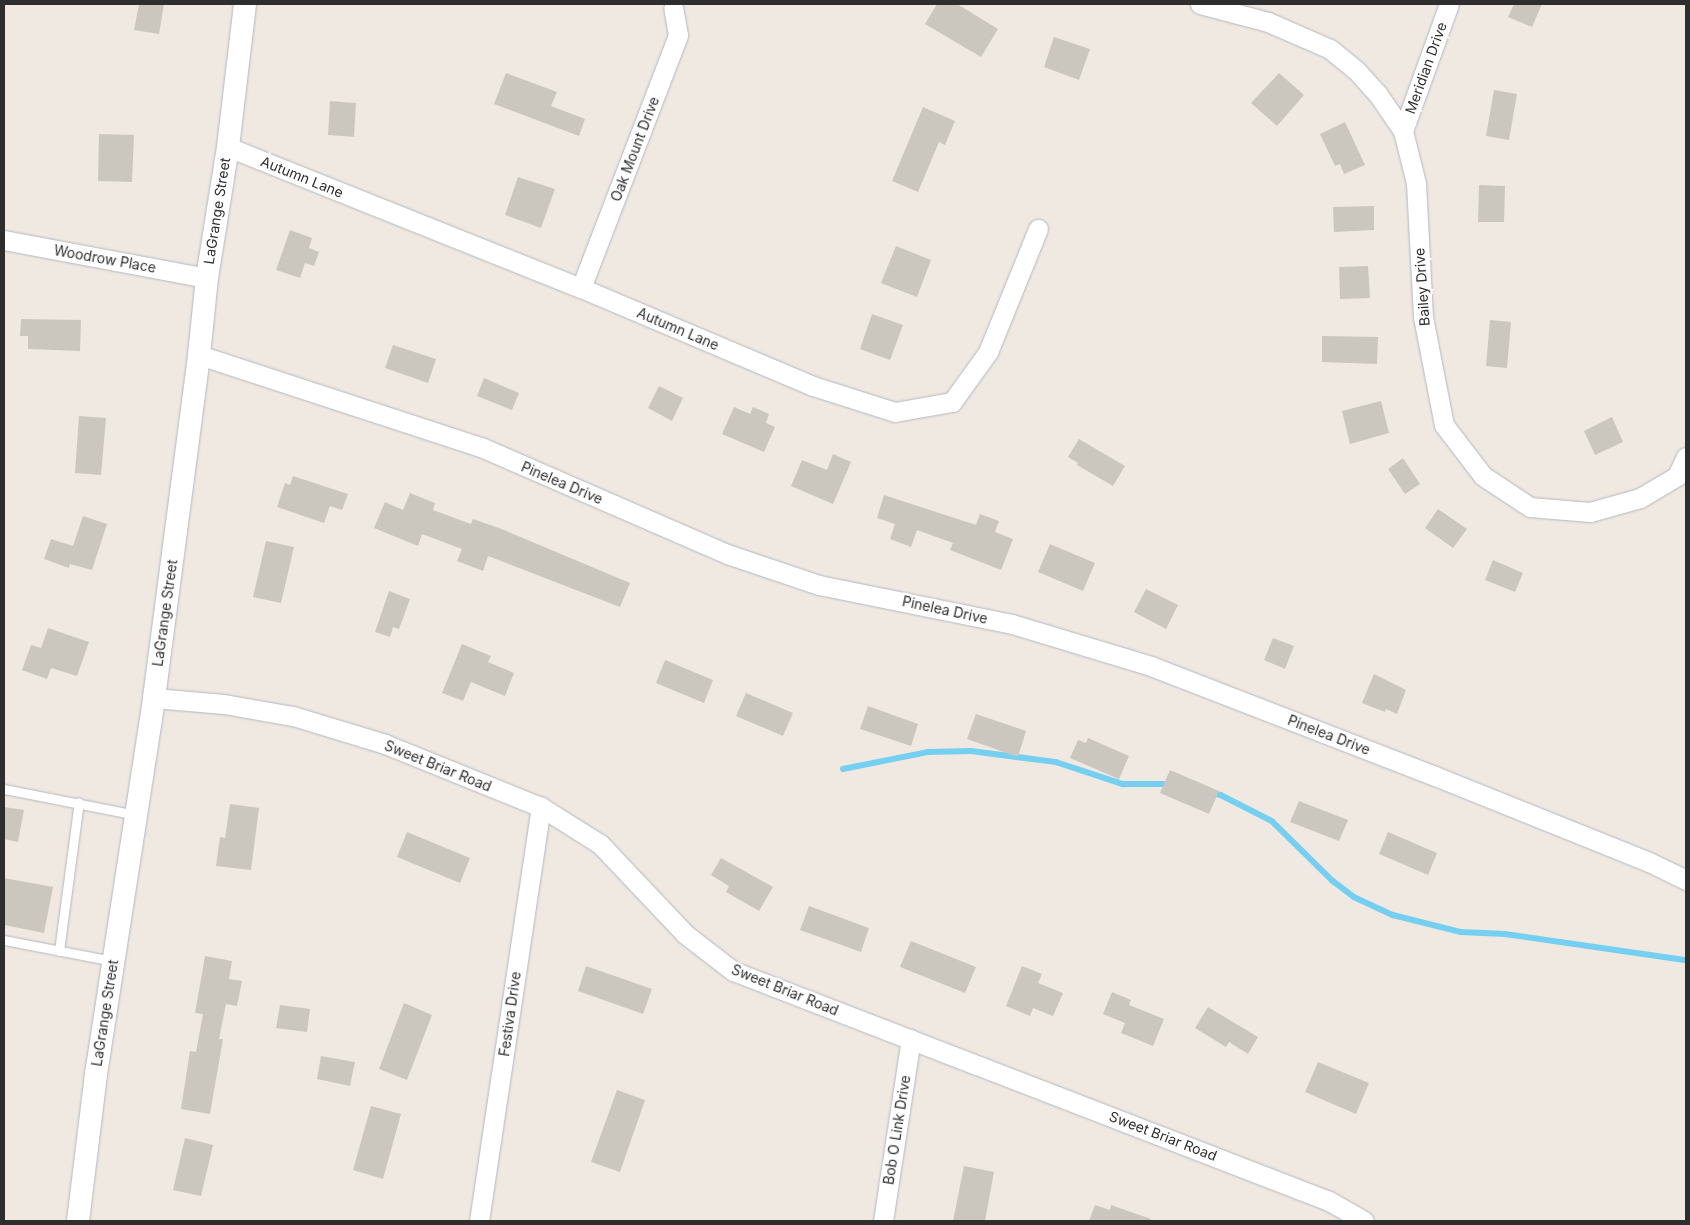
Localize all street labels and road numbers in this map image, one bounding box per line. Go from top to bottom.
street label: Meridian Drive [1402,20,1450,116]
street label: Oak Mount Drive [607,94,663,204]
street label: Autumn Lane [258,153,346,201]
street label: LaGrange Street [200,156,234,266]
street label: Woodrow Place [53,242,157,276]
street label: Bailey Drive [1411,247,1433,327]
street label: Autumn Lane [634,304,722,354]
street label: Pinelea Drive [519,458,605,508]
street label: LaGrange Street [149,558,181,668]
street label: Pinelea Drive [901,593,989,627]
street label: Pinelea Drive [1285,712,1373,758]
street label: Sweet Briar Road [382,737,494,795]
street label: LaGrange Street [88,958,122,1068]
street label: Sweet Briar Road [729,961,841,1019]
street label: Festiva Drive [496,970,524,1058]
street label: Bob O Link Drive [880,1074,914,1186]
street label: Sweet Briar Road [1107,1108,1219,1164]

